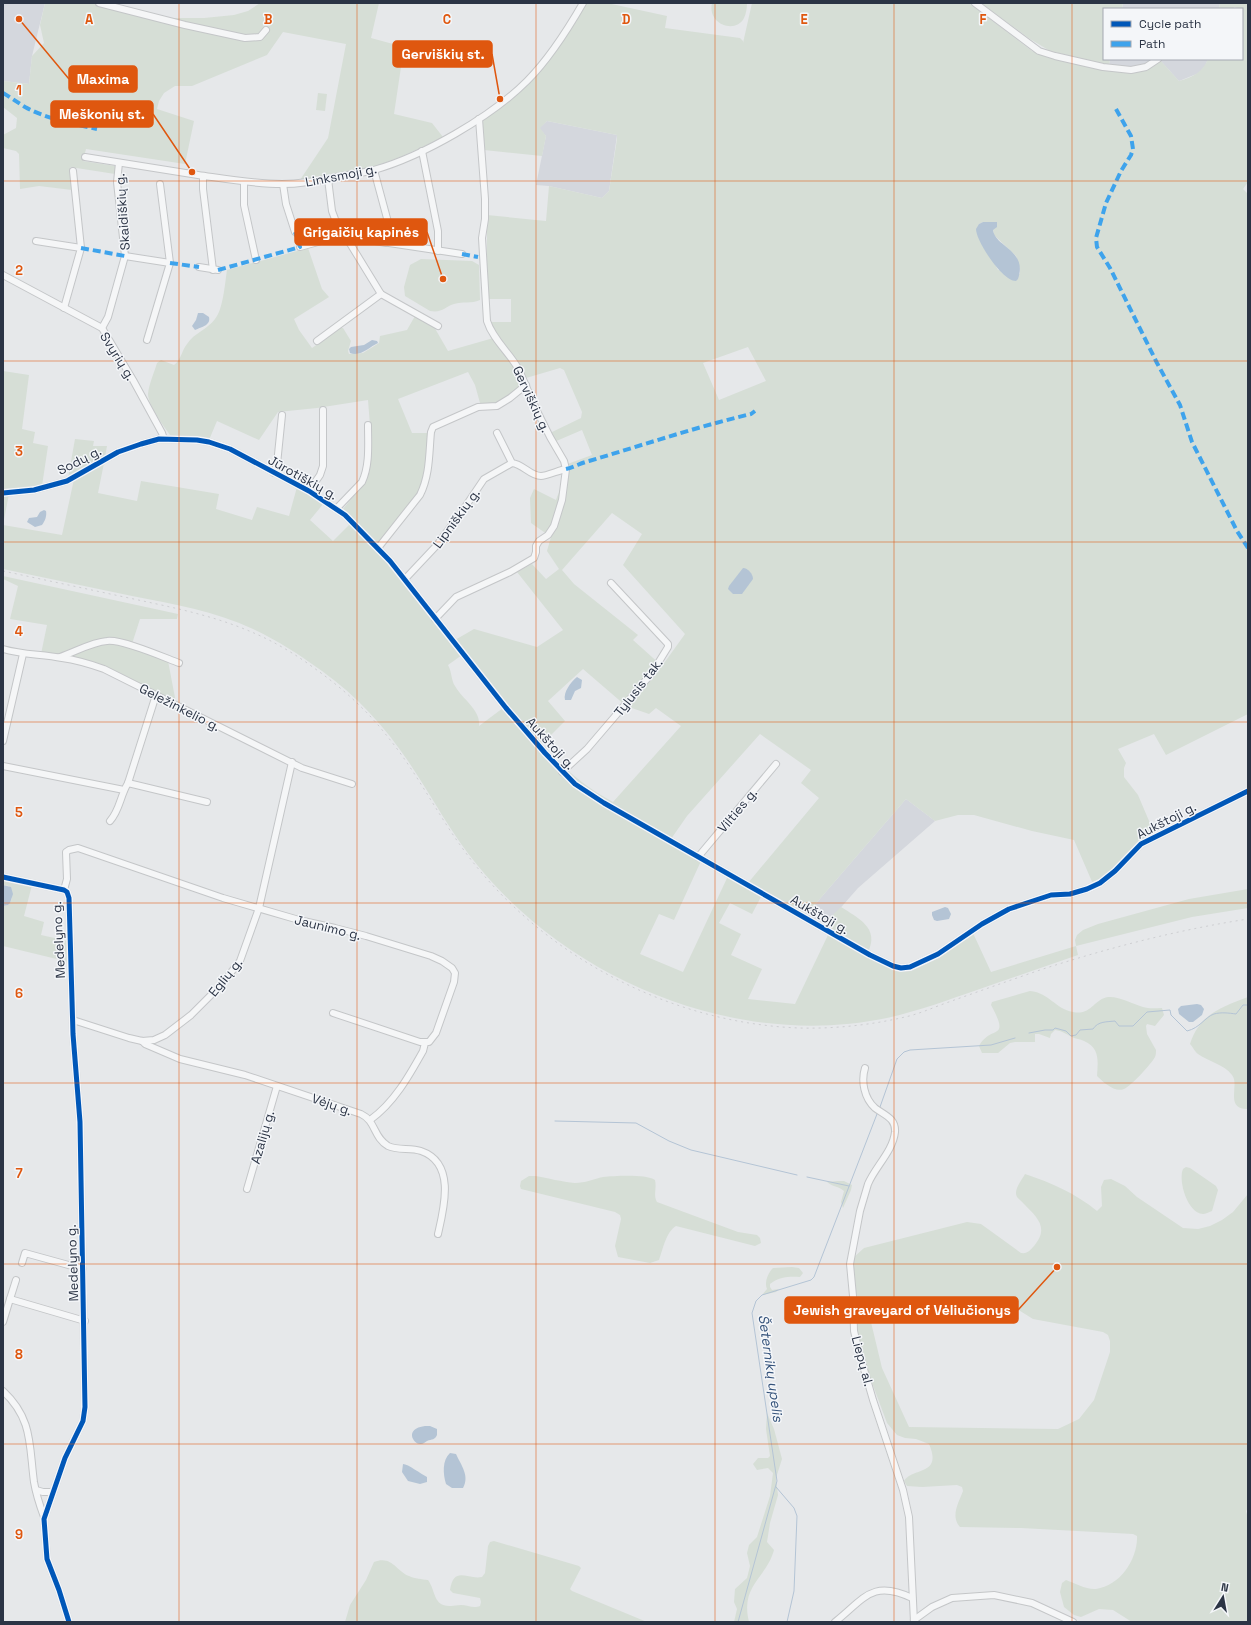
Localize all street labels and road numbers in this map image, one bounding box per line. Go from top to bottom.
street label: Linksmoji g. [304,160,378,191]
street label: Skaidiškių g. [111,173,134,251]
street label: Svyrių g. [96,329,139,384]
street label: Gerviškių g. [509,363,554,435]
street label: Sodų g. [54,442,104,479]
street label: Jūrotiškių g. [265,451,341,504]
street label: Lipniškių g. [429,485,484,552]
street label: Tylusis tak. [610,655,667,720]
street label: Geležinkelio g. [136,680,223,735]
street label: Aukštoji g. [523,714,579,773]
street label: Vilties g. [714,785,761,836]
street label: Aukštoji g. [1133,798,1199,843]
street label: Aukštoji g. [787,891,852,938]
street label: Medelyno g. [48,901,69,979]
street label: Jaunimo g. [293,911,363,944]
street label: Eglių g. [205,954,246,1000]
street label: Vėjų g. [309,1090,354,1119]
street label: Azalijų g. [247,1108,278,1166]
street label: Medelyno g. [63,1224,82,1302]
street label: Liepų al. [848,1334,877,1388]

